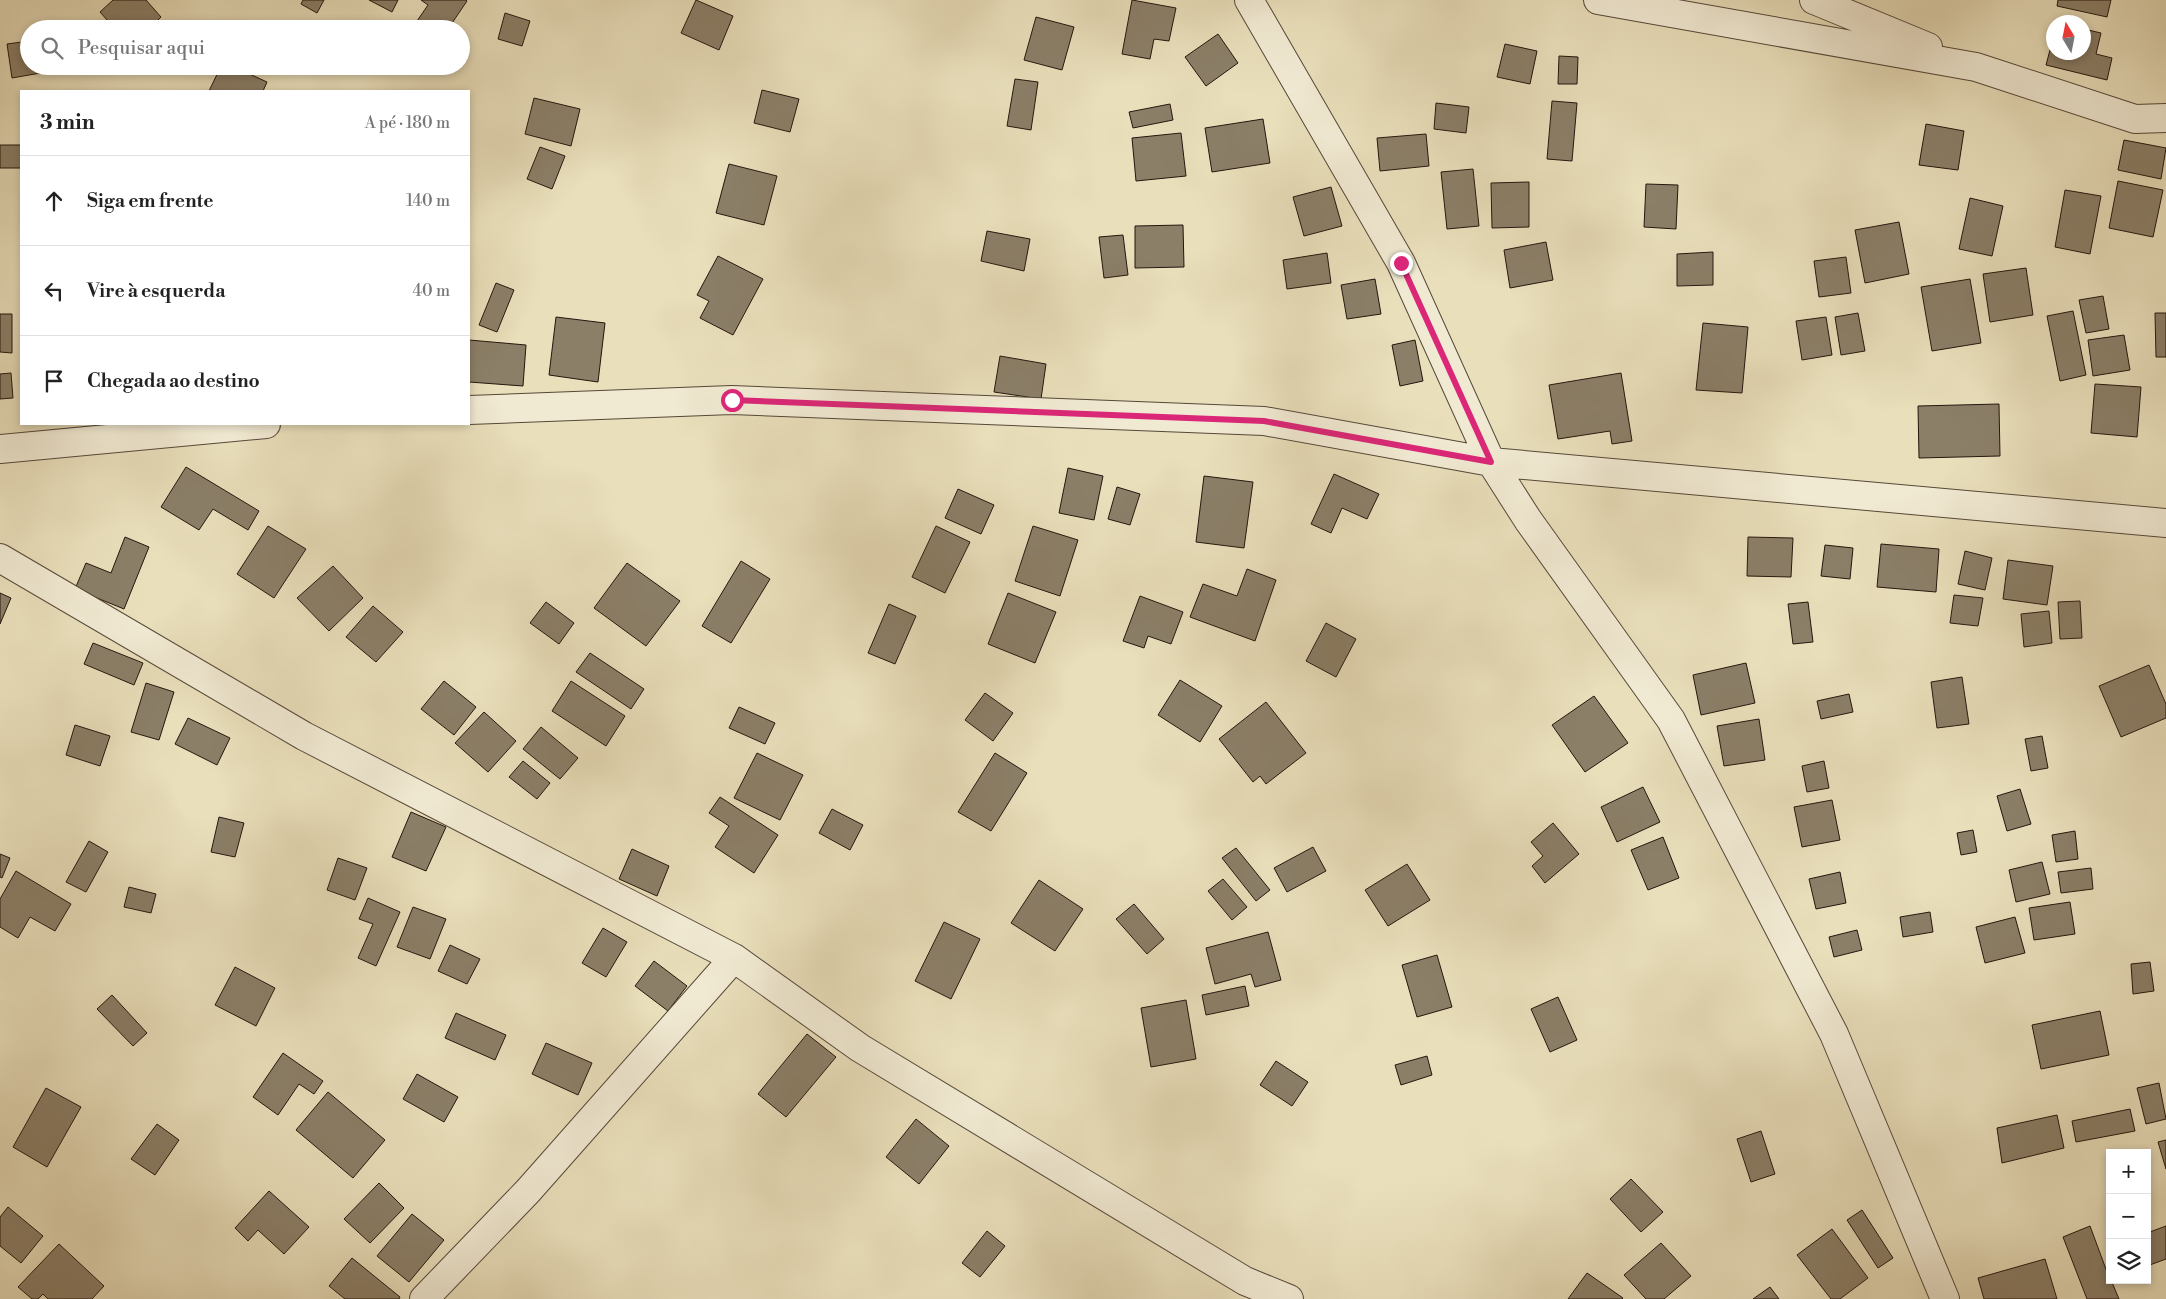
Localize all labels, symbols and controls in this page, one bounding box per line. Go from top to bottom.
north arrow [2046,15,2091,60]
search box [20,20,470,75]
icon: search [38,34,66,62]
text: Pesquisar aqui [78,36,205,60]
text: 3 min [40,110,95,136]
text: A pé · 180 m [365,113,450,133]
icon: ahead [40,187,68,215]
text: Siga em frente [87,189,214,213]
text: 140 m [406,191,450,211]
route end [1390,252,1413,275]
icon: left [40,277,68,305]
text: Vire à esquerda [87,279,226,303]
text: 40 m [413,281,450,301]
icon: arrive [40,367,68,395]
text: Chegada ao destino [87,369,260,393]
route start [721,389,744,412]
map controls [2106,1149,2151,1284]
button: + [2106,1149,2151,1194]
button: − [2106,1194,2151,1239]
button: layers [2106,1239,2151,1284]

